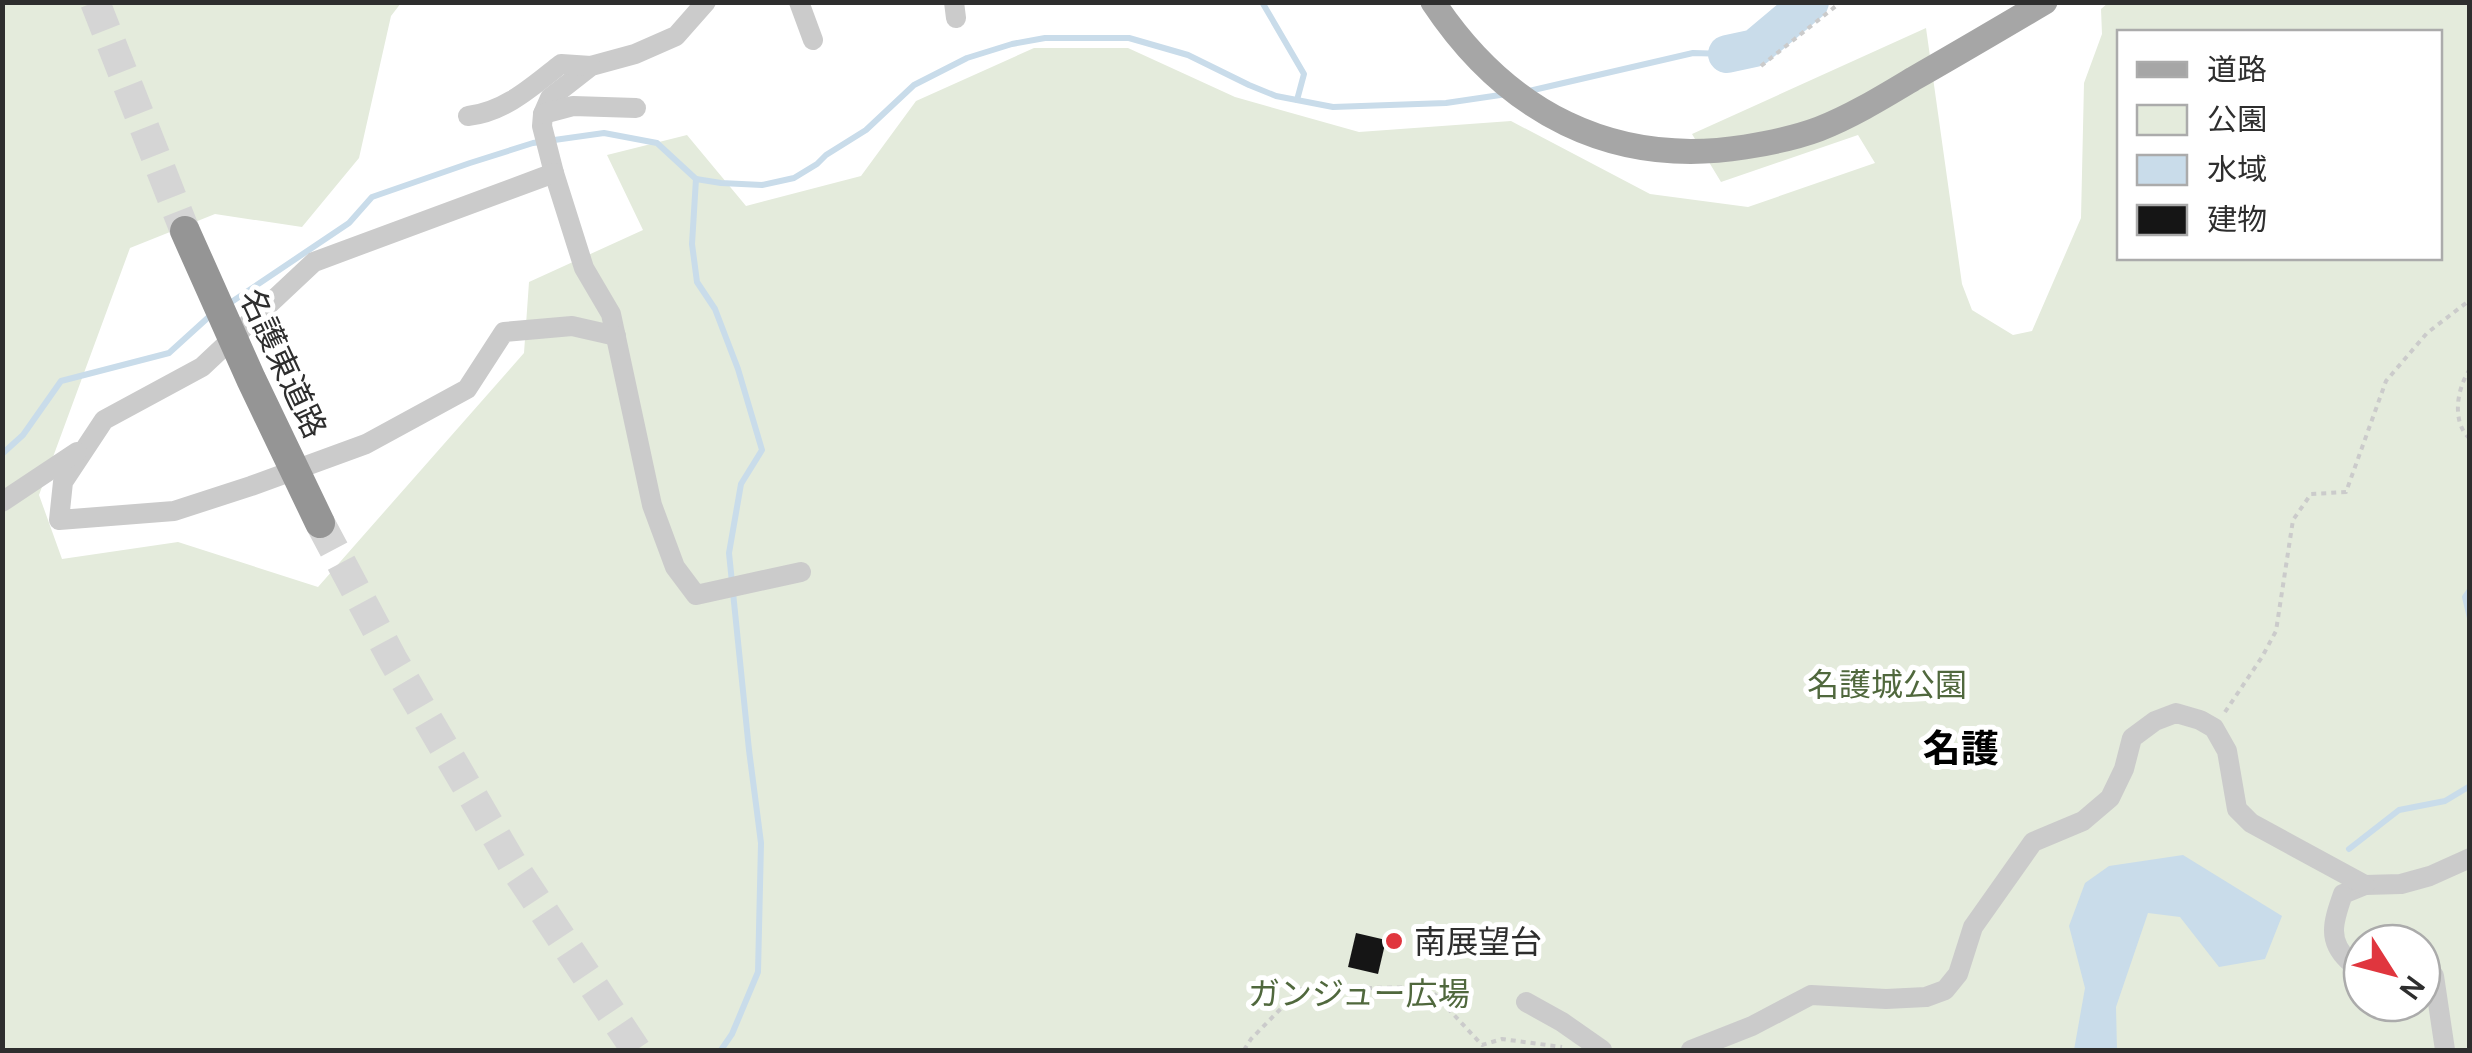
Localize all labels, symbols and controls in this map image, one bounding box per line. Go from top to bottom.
legend [2117,30,2442,260]
text: 道路 [2207,48,2267,89]
text: 公園 [2207,98,2267,139]
text: 水域 [2207,148,2267,189]
text: 建物 [2207,198,2267,239]
street label: 名護東道路 [230,281,338,445]
park label: 名護城公園 [1807,662,1967,706]
district label: 名護 [1923,721,1999,773]
place label: 南展望台 [1414,919,1542,963]
north arrow [2342,923,2442,1023]
marker: 南展望台 [1383,930,1405,952]
text: N [2392,969,2434,1008]
park label: ガンジュー広場 [1248,971,1470,1015]

